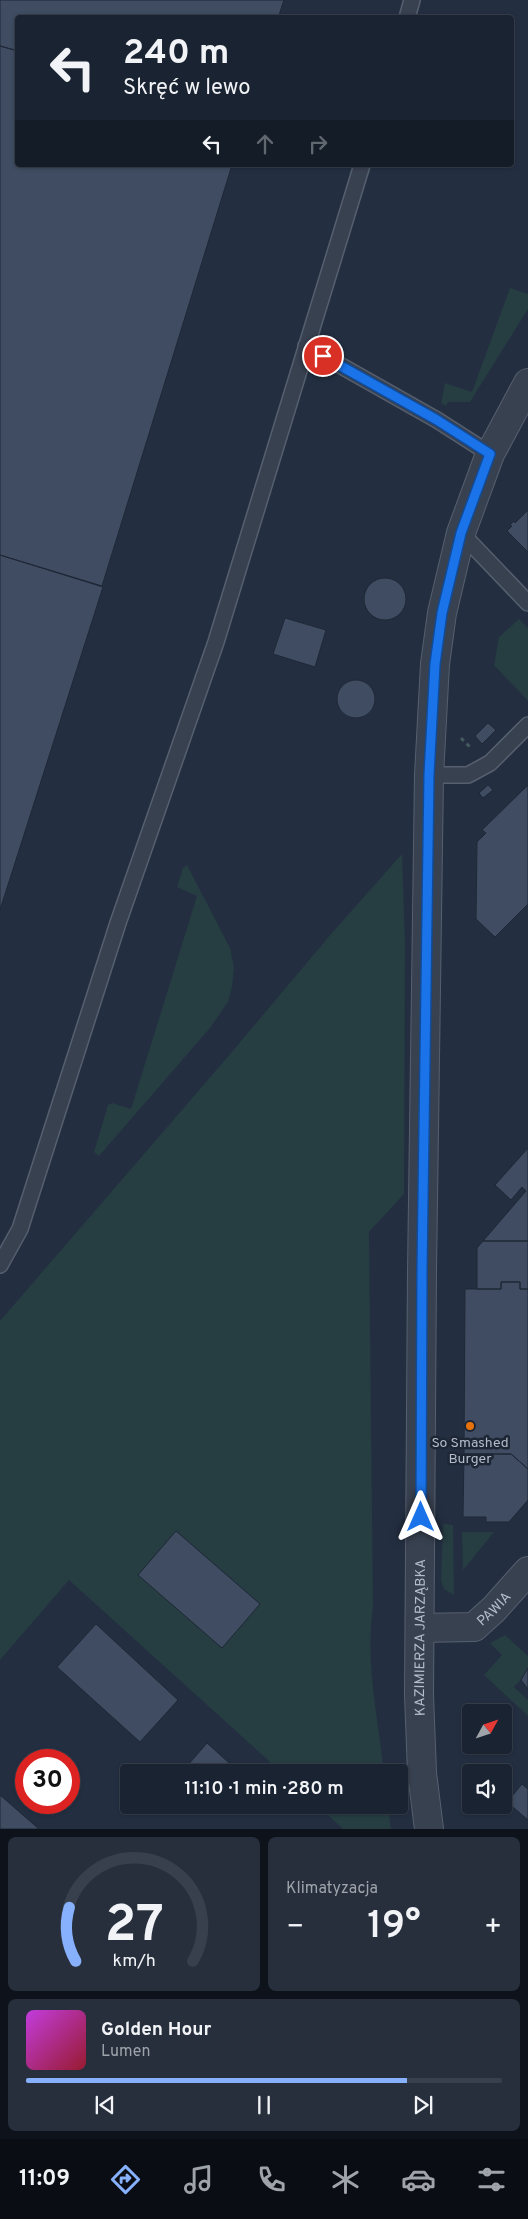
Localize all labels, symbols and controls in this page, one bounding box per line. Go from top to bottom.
text: 240 m [123,32,229,76]
icon: left [40,35,105,100]
text: Skręć w lewo [123,75,251,102]
icon: left [198,130,226,158]
icon: ahead [251,130,279,158]
icon: right [304,130,332,158]
pin [302,335,344,377]
icon: arrive [309,342,337,370]
marker: So Smashed Burger [464,1420,476,1432]
place label: So Smashed Burger [431,1435,509,1468]
position arrow [394,1490,446,1542]
street label: KAZIMIERZA JARZĄBKA [412,1559,430,1716]
street label: PAWIA [474,1589,515,1630]
north arrow [462,1704,512,1754]
map controls [462,1704,512,1814]
speed limit sign: 30 [15,1749,80,1814]
button: sound [462,1764,512,1814]
text: 11:10 · 1 min · 280 m [184,1777,344,1801]
text: Klimatyzacja [286,1879,378,1899]
text: 27 [104,1894,164,1960]
text: 19° [367,1903,421,1952]
text: − [286,1910,304,1946]
text: + [484,1910,502,1946]
text: km/h [112,1950,156,1973]
text: Golden Hour [101,2018,212,2042]
text: Lumen [101,2042,151,2062]
icon: previous [91,2091,119,2119]
icon: pause [250,2091,278,2119]
icon: next [409,2091,437,2119]
icon: directions [108,2162,143,2197]
icon: music [181,2162,216,2197]
icon: phone [254,2162,289,2197]
icon: climate [328,2162,363,2197]
icon: car [401,2162,436,2197]
icon: filters [474,2162,509,2197]
text: 11:09 [19,2166,70,2193]

